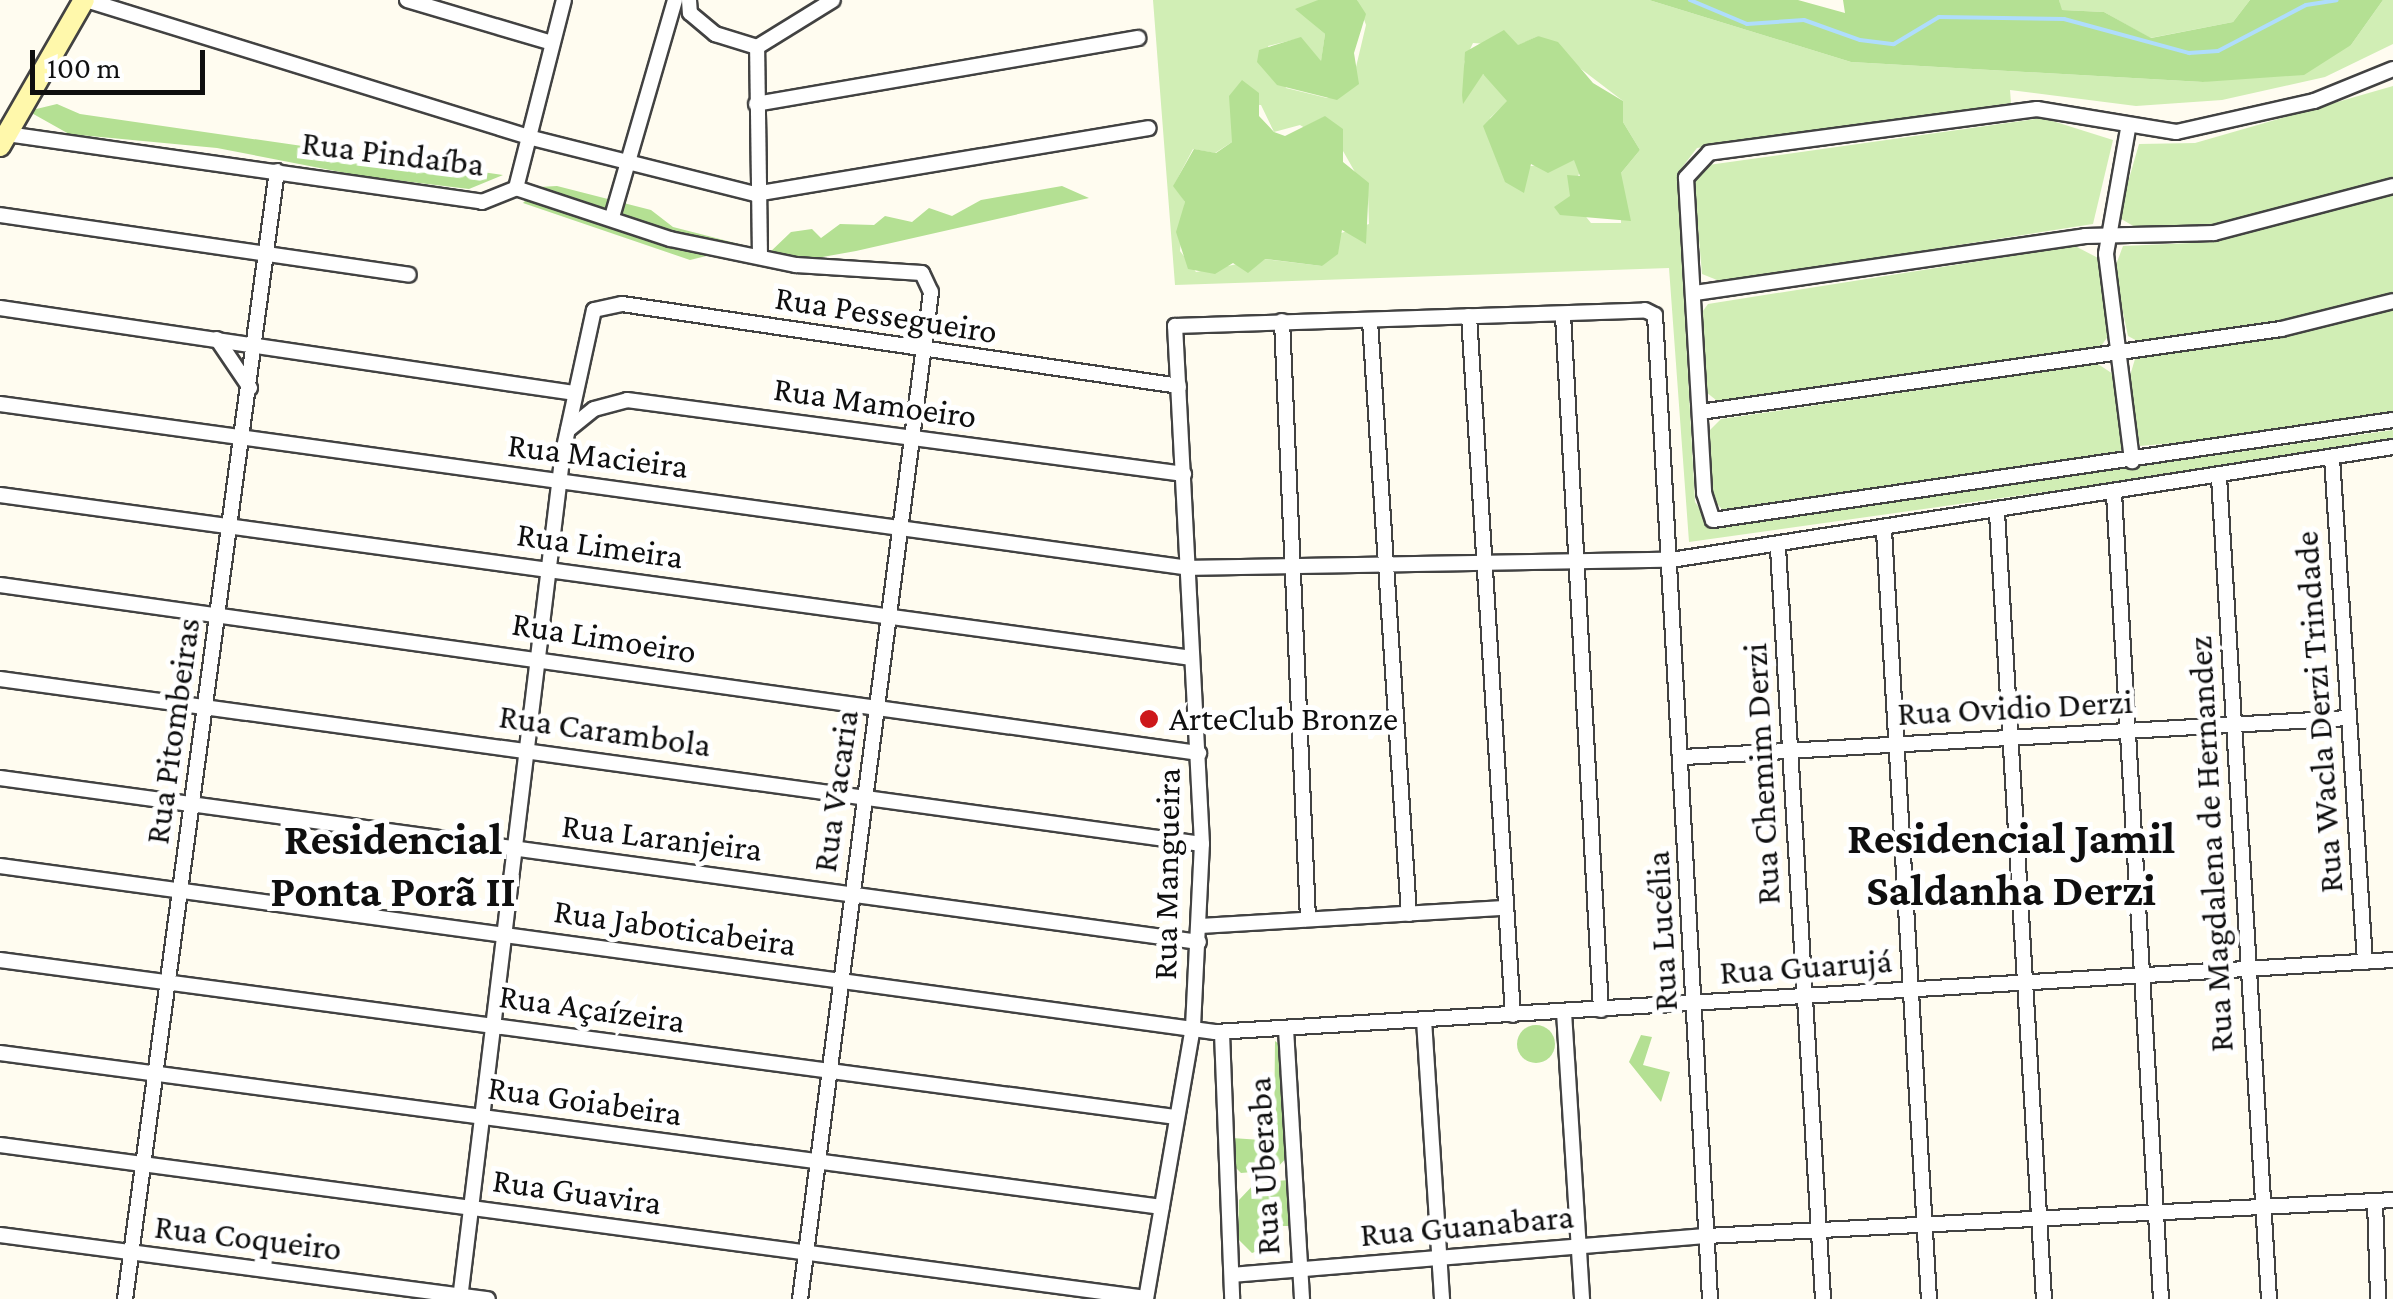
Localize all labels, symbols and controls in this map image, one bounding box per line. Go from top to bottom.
scale bar [35,30,210,92]
text: 100 m [47,51,121,84]
street label: Rua Pindaíba [299,122,487,186]
street label: Rua Pessegueiro [772,277,1000,353]
street label: Rua Mamoeiro [771,368,979,438]
street label: Rua Macieira [505,424,691,488]
street label: Rua Limeira [514,514,686,578]
street label: Rua Wacla Derzi Trindade [2285,530,2353,894]
street label: Rua Limoeiro [509,603,699,673]
street label: Rua Pitombeiras [136,615,210,847]
street label: Rua Magdalena de Hernandez [2179,635,2243,1053]
street label: Rua Chemim Derzi [1734,642,1790,906]
street label: Rua Ovidio Derzi [1896,681,2134,735]
street label: Rua Carambola [496,695,714,767]
place label: ArteClub Bronze [1169,698,1398,740]
street label: Rua Vacaria [804,707,868,875]
marker: ArteClub Bronze [1138,708,1160,730]
street label: Rua Mangueira [1144,767,1190,981]
street label: Rua Laranjeira [559,805,765,871]
district label: Residencial Jamil Saldanha Derzi [1847,812,2175,918]
district label: Residencial Ponta Porã II [270,813,516,919]
street label: Rua Lucélia [1637,850,1687,1012]
street label: Rua Jaboticabeira [551,890,799,966]
street label: Rua Guarujá [1718,940,1894,994]
street label: Rua Açaízeira [496,975,688,1043]
street label: Rua Goiabeira [485,1067,685,1135]
street label: Rua Uberaba [1238,1076,1290,1256]
street label: Rua Guavira [490,1159,664,1225]
street label: Rua Guanabara [1358,1196,1576,1256]
street label: Rua Coqueiro [152,1206,344,1270]

